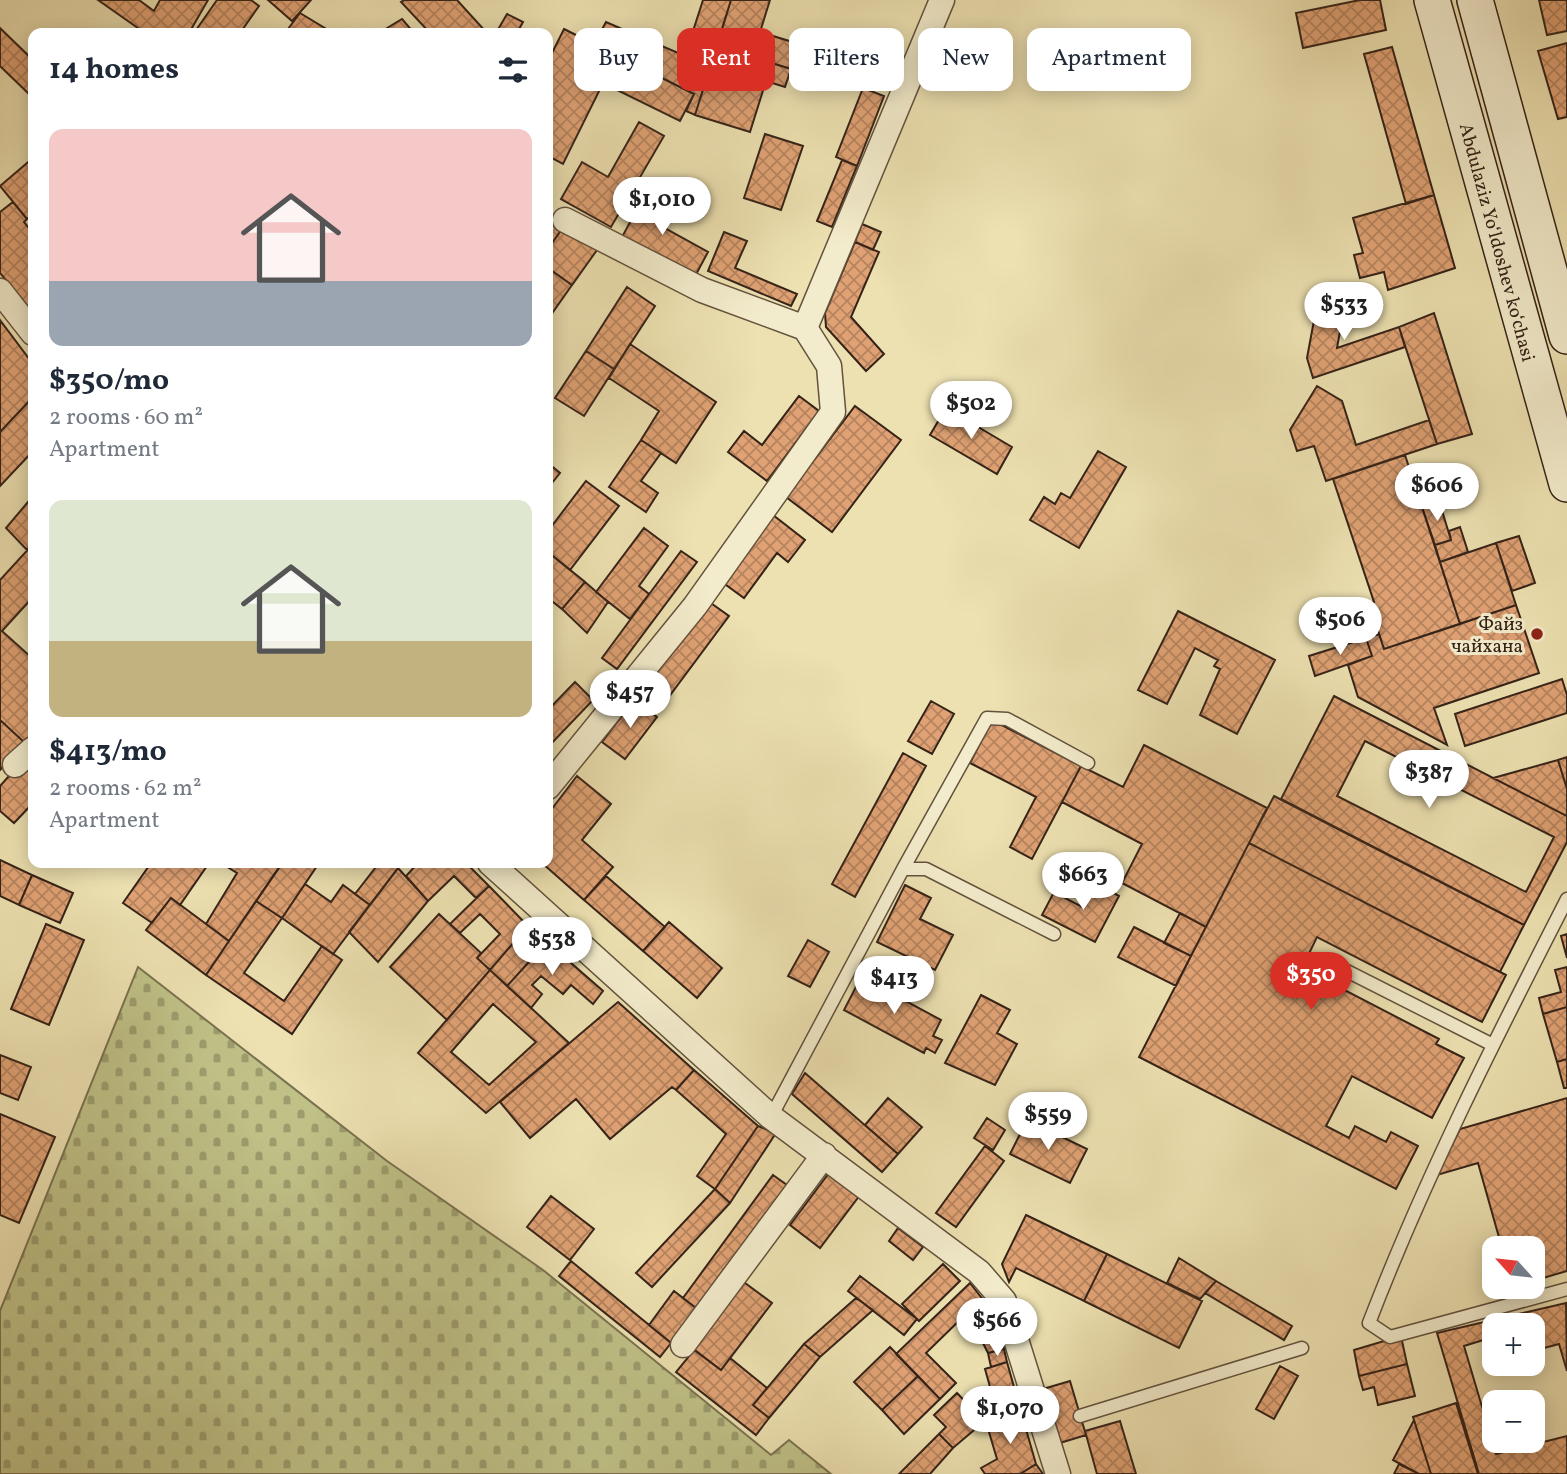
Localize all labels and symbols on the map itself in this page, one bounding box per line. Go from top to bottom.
street label: Abdulaziz Yoʻldoshev koʻchasi [1452,120,1541,365]
pin: $1,010 [605,177,719,237]
pin: $533 [1303,282,1385,342]
pin: $502 [930,382,1012,441]
pin: $606 [1396,463,1478,523]
pin: $506 [1299,598,1381,657]
place label: Файз чайхана [1451,612,1523,660]
marker: Файз чайхана [1529,626,1545,642]
pin: $457 [589,670,671,730]
pin: $387 [1388,750,1470,810]
pin: $663 [1042,852,1124,912]
pin: $538 [511,918,593,977]
pin: $350 [1270,953,1352,1012]
pin: $413 [853,956,935,1016]
pin: $559 [1007,1092,1089,1152]
north arrow [1482,1236,1545,1298]
pin: $566 [956,1298,1038,1358]
pin: $1,070 [953,1386,1067,1446]

